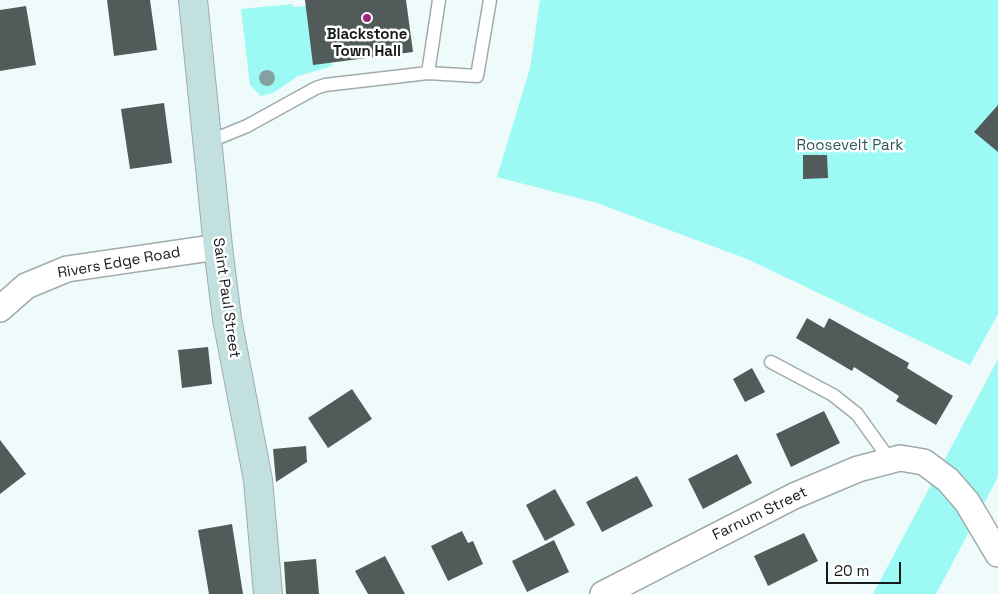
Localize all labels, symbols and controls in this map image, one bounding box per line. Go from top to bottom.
marker: Blackstone Town Hall [361,12,373,24]
place label: Blackstone Town Hall [327,26,407,61]
park label: Roosevelt Park [797,137,903,155]
street label: Saint Paul Street [209,237,243,359]
street label: Rivers Edge Road [56,243,182,283]
street label: Farnum Street [710,483,810,545]
scale bar [828,552,903,584]
text: 20 m [834,561,869,580]

